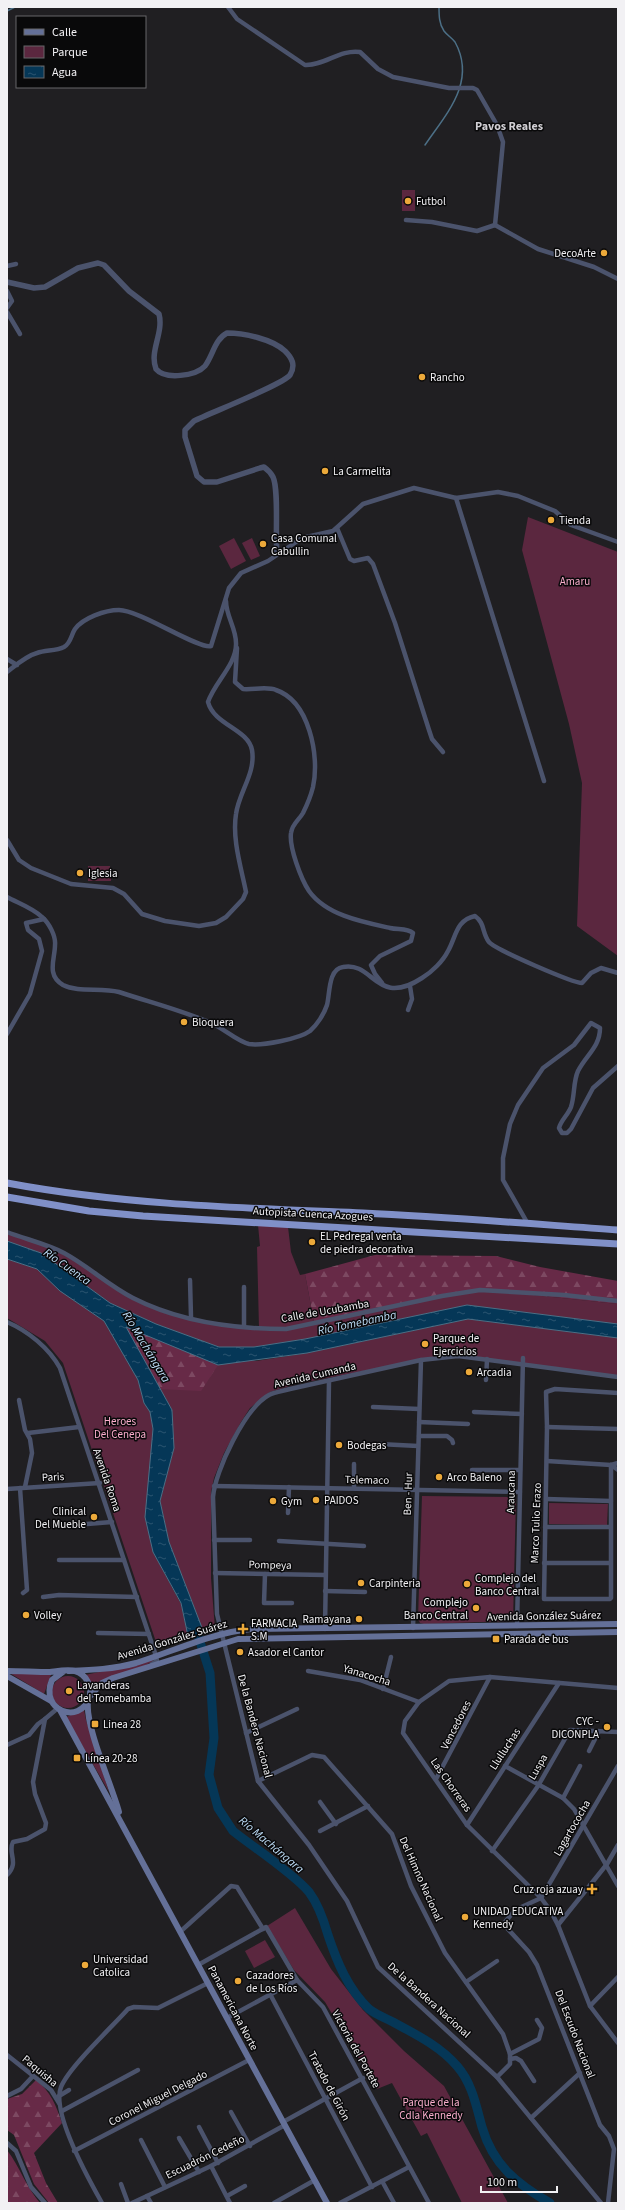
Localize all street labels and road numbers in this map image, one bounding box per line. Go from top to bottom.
street label: Autopista Cuenca Azogues [253,1203,374,1225]
street label: Calle de Ucubamba [280,1296,370,1326]
street label: Avenida Cumanda [273,1358,357,1392]
street label: Avenida Roma [89,1446,125,1514]
street label: Paris [41,1469,65,1485]
street label: Araucana [503,1470,519,1514]
street label: Telemaco [345,1472,389,1488]
street label: Ben - Hur [400,1472,416,1516]
street label: Marco Tulio Erazo [527,1482,545,1564]
street label: Pompeya [248,1557,292,1573]
street label: Avenida González Suárez [487,1607,602,1624]
street label: Avenida González Suárez [115,1616,229,1664]
street label: Yanacocha [340,1660,393,1689]
street label: De la Bandera Nacional [234,1673,276,1780]
street label: Vencedores [437,1698,475,1752]
street label: Llulluchas [486,1725,524,1773]
street label: Luspa [525,1751,551,1783]
street label: Las Chorreras [427,1755,475,1815]
street label: Lagartococha [550,1797,594,1859]
street label: Del Himno Nacional [396,1834,446,1924]
street label: De la Bandera Nacional [384,1959,474,2041]
street label: Panamericana Norte [204,1963,262,2054]
street label: Del Escudo Nacional [551,1988,599,2081]
street label: Victoria del Portete [328,2007,384,2091]
street label: Tratado de Girón [304,2049,354,2123]
street label: Paquisha [19,2052,61,2090]
street label: Coronel Miguel Delgado [106,2067,210,2129]
street label: Escuadrón Cedeño [163,2131,247,2183]

